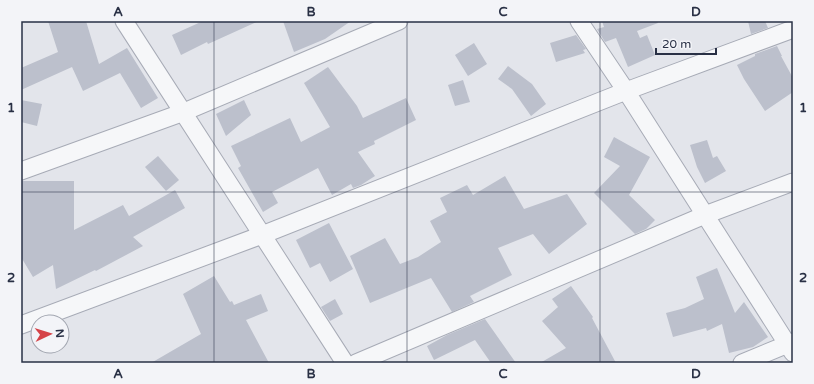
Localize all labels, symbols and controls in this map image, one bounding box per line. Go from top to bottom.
text: A [113,4,123,20]
text: B [306,4,316,20]
text: C [498,4,508,20]
text: D [691,4,701,20]
scale bar [656,30,716,56]
text: 20 m [662,37,691,51]
text: 1 [7,100,15,116]
text: 1 [799,100,807,116]
text: 2 [7,270,15,286]
text: 2 [799,270,807,286]
north arrow [30,314,70,354]
text: N [53,328,66,338]
text: A [113,366,123,382]
text: B [306,366,316,382]
text: C [498,366,508,382]
text: D [691,366,701,382]

